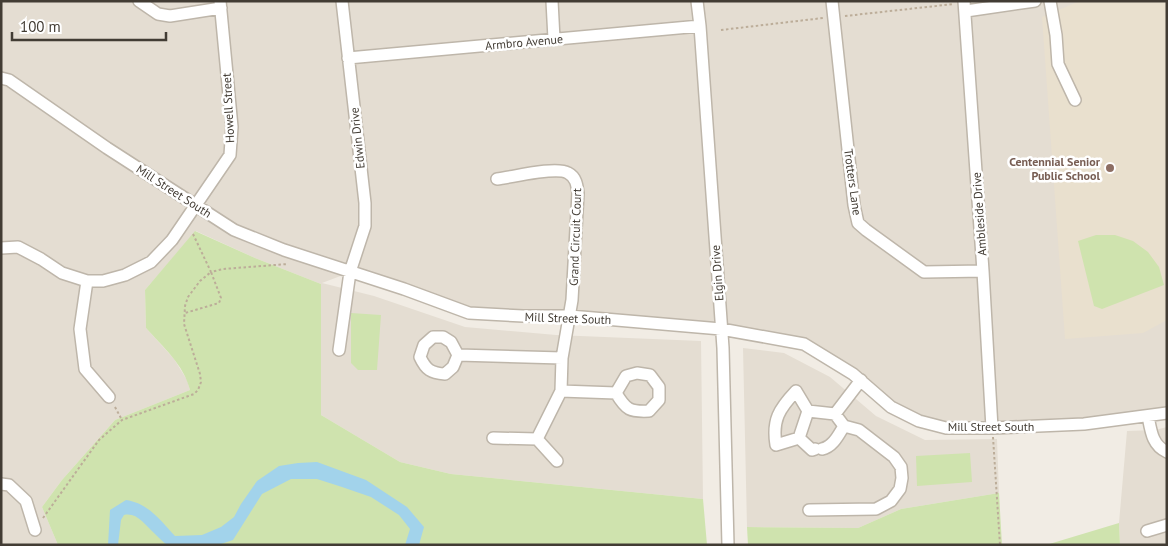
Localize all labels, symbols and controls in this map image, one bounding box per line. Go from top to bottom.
scale bar [12,10,166,42]
text: 100 m [20,17,61,36]
street label: Armbro Avenue [484,31,564,53]
street label: Howell Street [219,73,237,143]
street label: Edwin Drive [346,107,368,169]
street label: Trotters Lane [841,148,865,216]
place label: Centennial Senior Public School [1009,154,1101,183]
street label: Mill Street South [134,161,214,221]
marker: Centennial Senior Public School [1104,162,1116,174]
street label: Ambleside Drive [969,172,989,256]
street label: Grand Circuit Court [566,188,584,286]
street label: Elgin Drive [708,244,726,302]
street label: Mill Street South [524,309,612,327]
street label: Mill Street South [948,419,1034,434]

